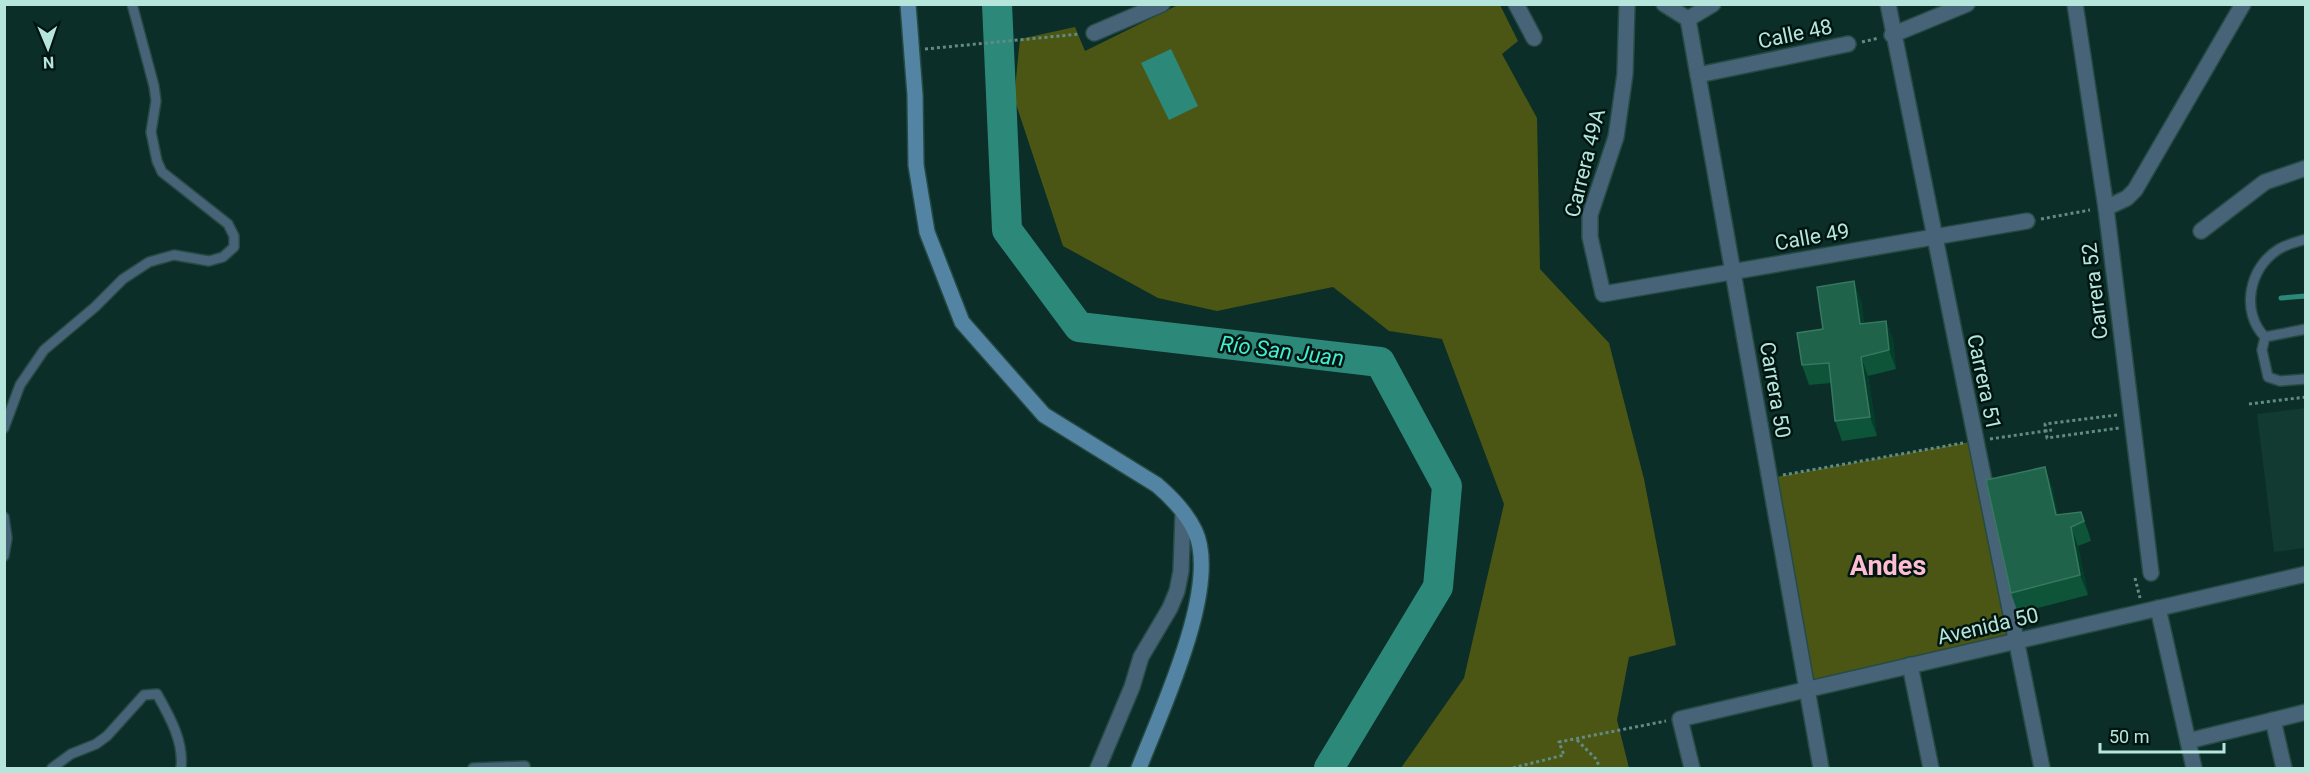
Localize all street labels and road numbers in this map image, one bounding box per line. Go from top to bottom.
street label: Calle 48 [1756,14,1834,54]
street label: Carrera 49A [1560,106,1610,220]
street label: Calle 49 [1773,219,1851,255]
street label: Carrera 52 [2077,241,2113,341]
street label: Carrera 51 [1962,332,2006,432]
street label: Carrera 50 [1755,340,1795,440]
street label: Avenida 50 [1935,603,2041,649]

